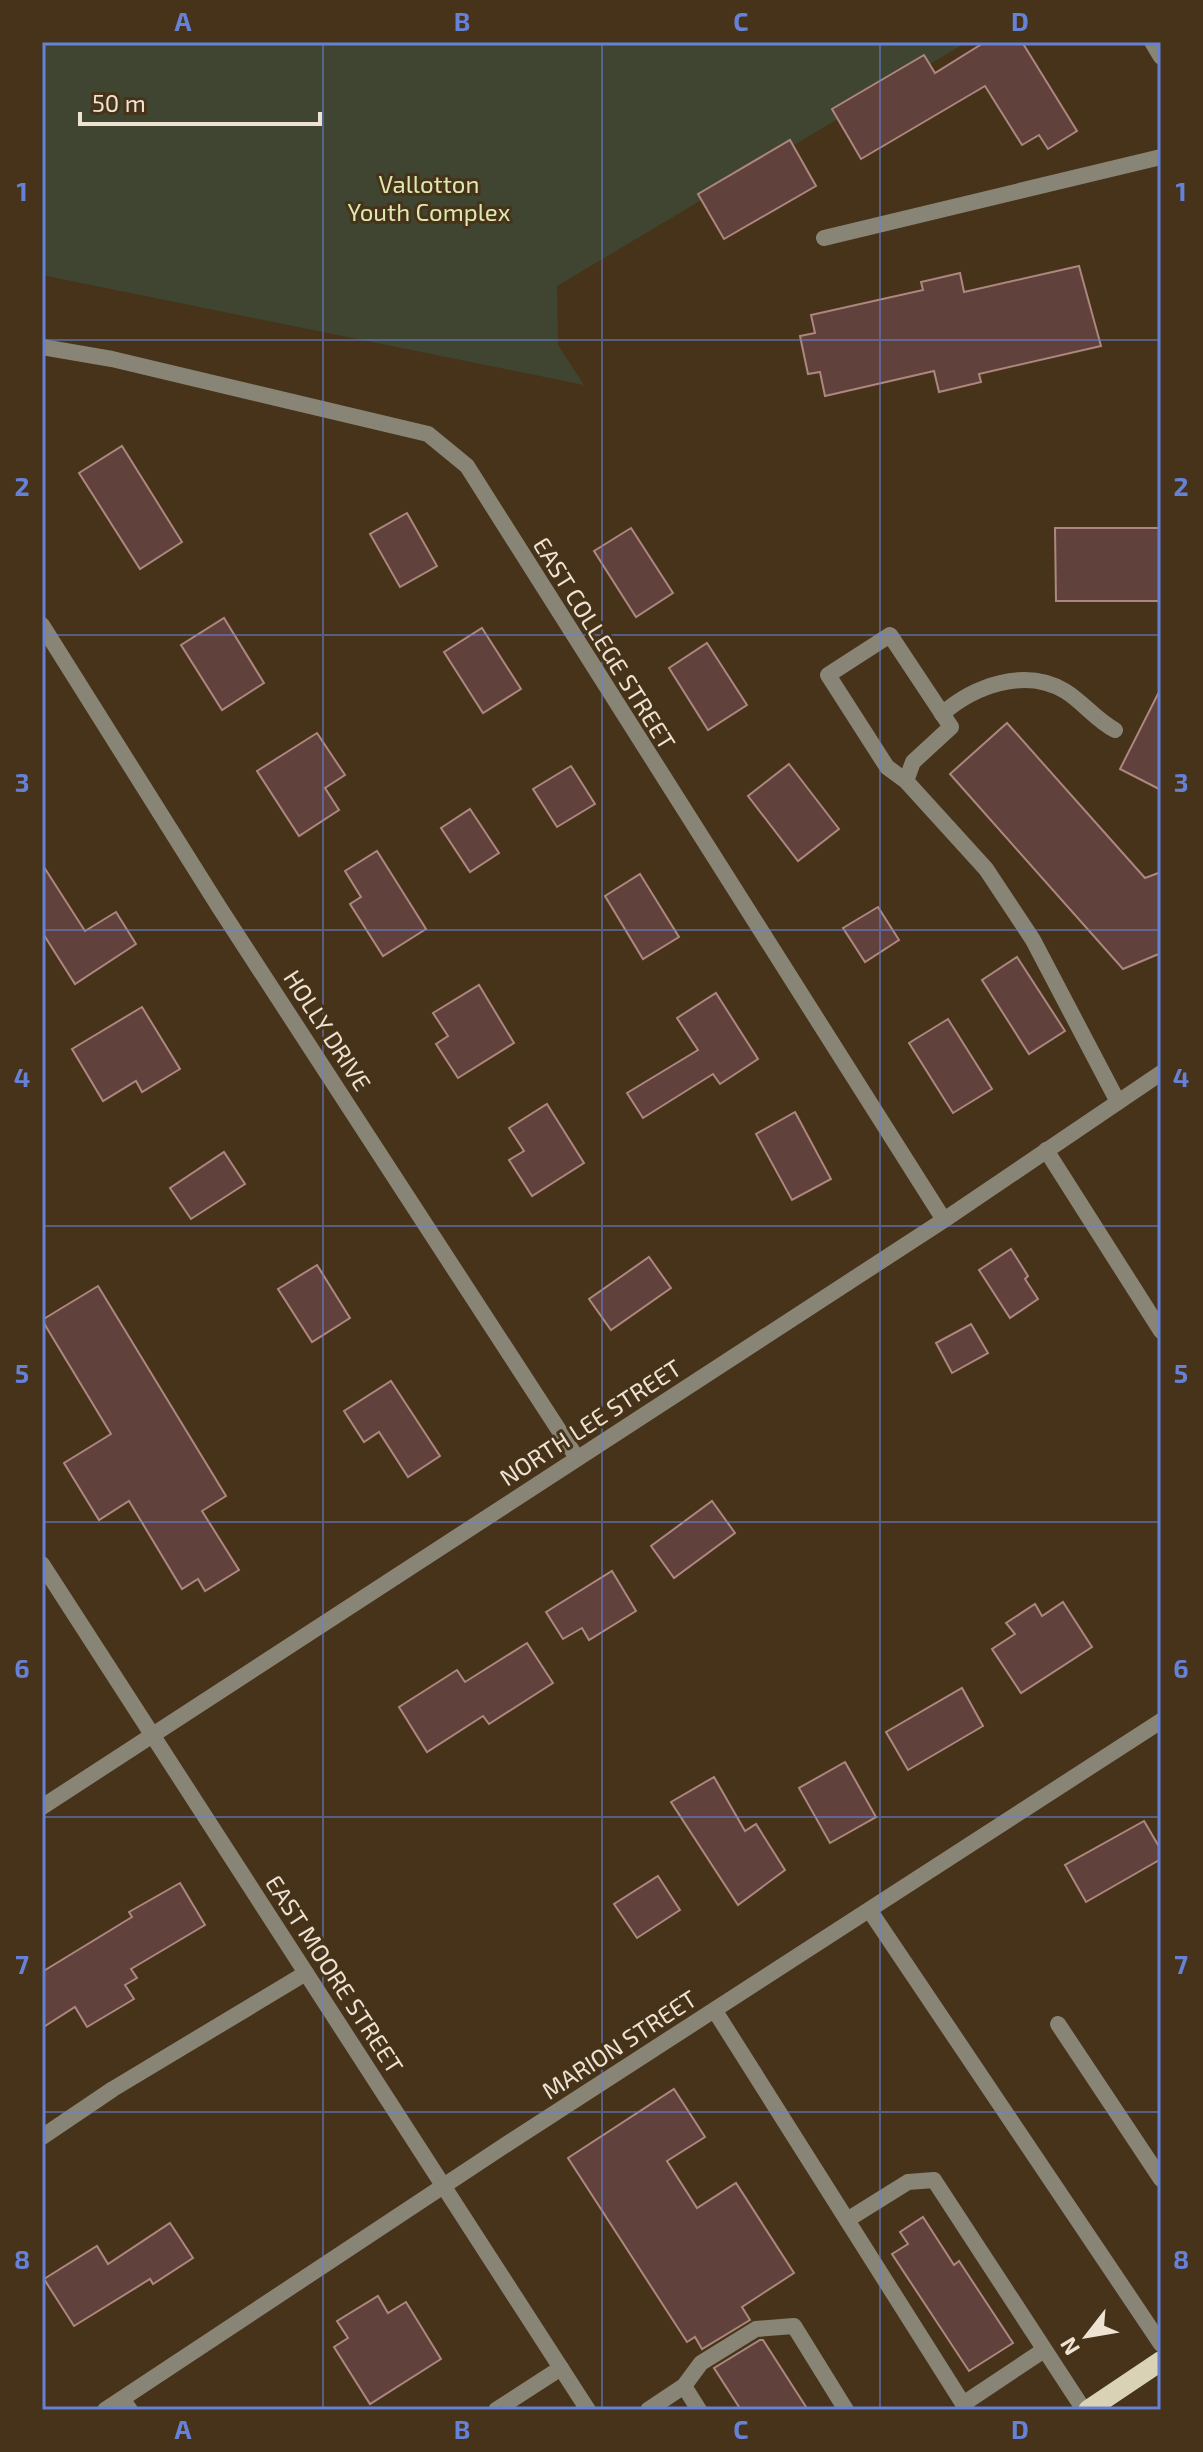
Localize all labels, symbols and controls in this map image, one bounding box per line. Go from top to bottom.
text: A [175,5,192,36]
text: B [454,5,470,36]
text: C [733,5,749,36]
text: D [1011,5,1029,36]
scale bar [80,76,320,126]
text: 50 m [92,88,146,117]
park label: Vallotton Youth Complex [348,169,511,226]
text: 1 [16,175,28,206]
text: 1 [1175,175,1187,206]
text: 2 [14,470,30,501]
text: 2 [1173,470,1189,501]
street label: EAST COLLEGE STREET [528,531,682,755]
text: 3 [15,766,29,797]
text: 3 [1174,766,1188,797]
street label: HOLLY DRIVE [278,964,378,1096]
text: 4 [14,1061,30,1092]
text: 4 [1173,1061,1189,1092]
street label: NORTH LEE STREET [494,1352,686,1491]
text: 5 [15,1357,29,1388]
text: 5 [1174,1357,1188,1388]
text: 6 [14,1652,30,1683]
text: 6 [1173,1652,1189,1683]
street label: EAST MOORE STREET [260,1869,410,2079]
text: 7 [15,1948,29,1979]
text: 7 [1174,1948,1188,1979]
street label: MARION STREET [536,1983,702,2105]
text: 8 [14,2243,30,2274]
text: 8 [1173,2243,1189,2274]
north arrow [1047,2296,1127,2376]
text: N [1054,2333,1084,2360]
text: A [175,2413,192,2444]
text: B [454,2413,470,2444]
text: C [733,2413,749,2444]
text: D [1011,2413,1029,2444]

